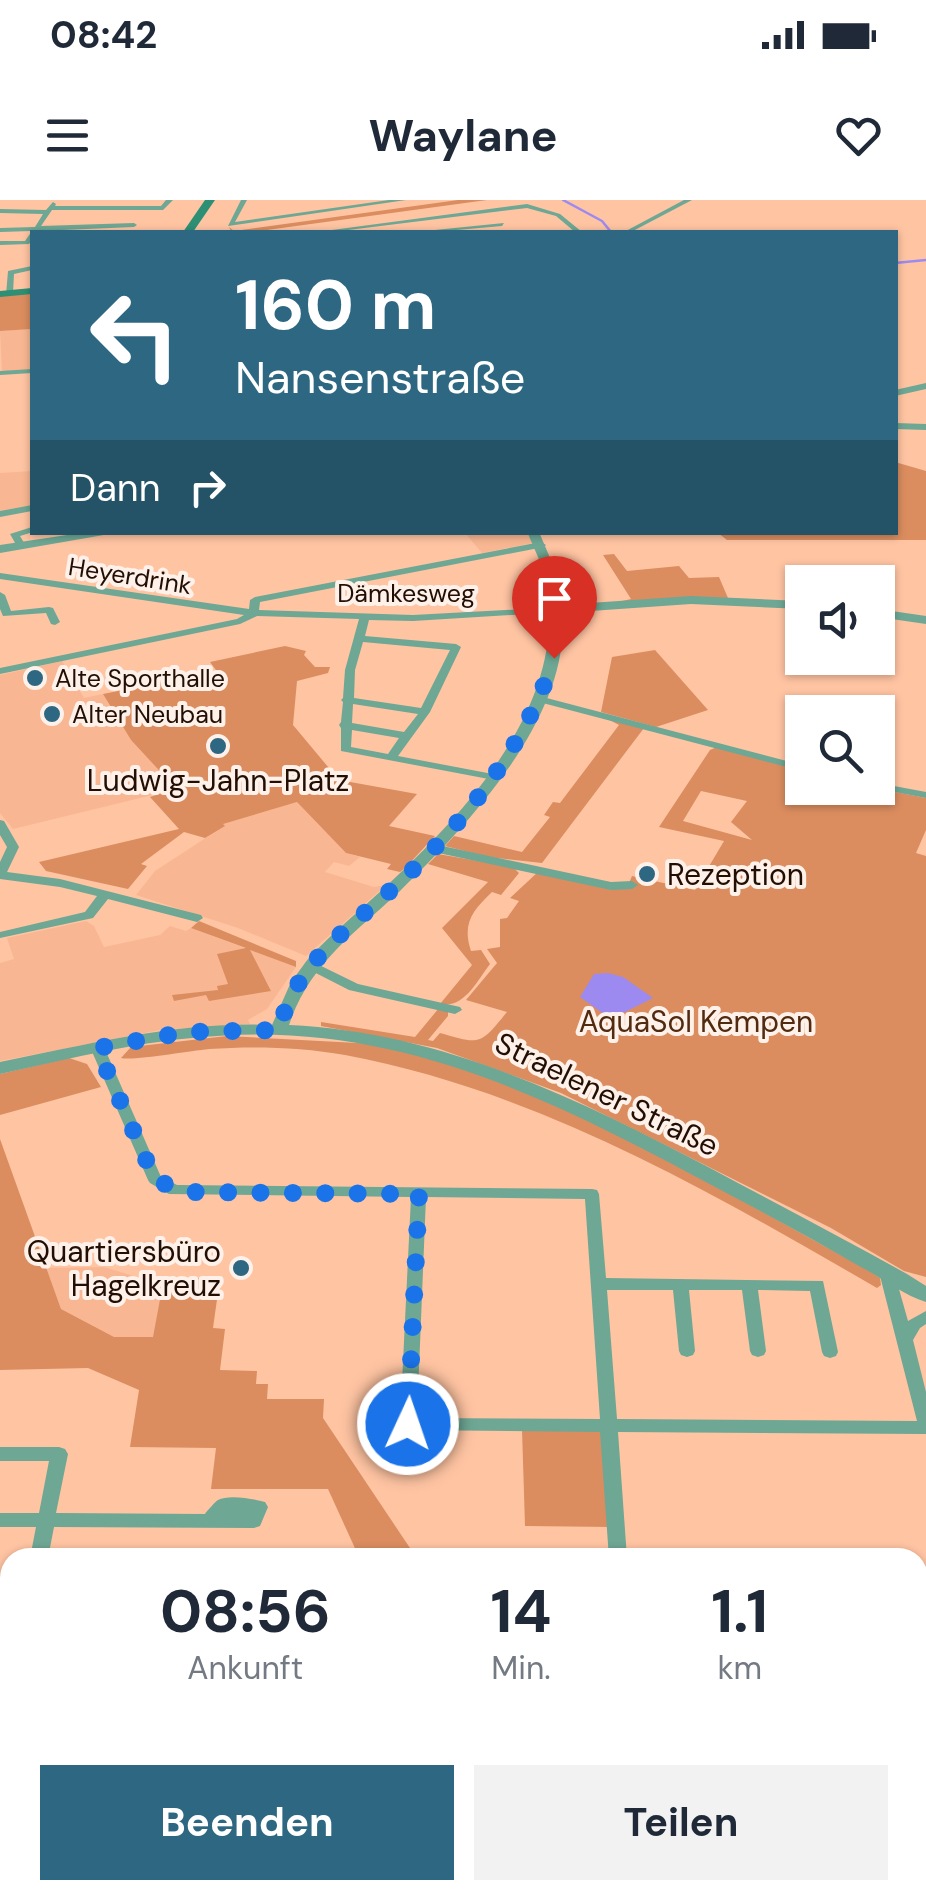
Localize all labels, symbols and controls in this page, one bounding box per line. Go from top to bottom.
text: 08:42 [50,10,157,60]
text: Waylane [368,106,558,165]
icon: menu [40,108,95,163]
icon: heart [831,108,886,163]
text: 160 m [235,260,436,351]
icon: left [70,270,200,400]
text: Nansenstraße [235,348,525,407]
icon: right [180,460,235,515]
text: Dann [70,463,160,513]
street label: Heyerdrink [66,550,194,602]
pin [512,556,597,659]
map controls [785,565,895,805]
button: sound [785,565,895,675]
icon: arrive [527,571,582,626]
street label: Dämkesweg [337,577,475,610]
place label: Alte Sporthalle [55,662,225,695]
marker: Alte Sporthalle [24,667,46,689]
button: search [785,695,895,805]
place label: Alter Neubau [72,698,223,731]
marker: Alter Neubau [41,703,63,725]
marker: Ludwig-Jahn-Platz [207,735,229,757]
place label: Ludwig-Jahn-Platz [87,761,349,800]
place label: Rezeption [667,855,804,894]
marker: Rezeption [636,863,658,885]
park label: AquaSol Kempen [579,1002,813,1041]
street label: Straelener Straße [489,1023,725,1165]
place label: Quartiersbüro Hagelkreuz [27,1232,221,1305]
marker: Quartiersbüro Hagelkreuz [230,1257,252,1279]
position arrow [356,1372,460,1476]
text: 08:56 [160,1572,331,1651]
text: 14 [491,1572,551,1651]
text: 1.1 [711,1572,768,1651]
text: Ankunft [187,1647,303,1689]
text: Min. [491,1647,551,1689]
text: km [717,1647,762,1689]
button: Beenden [40,1765,454,1880]
button: Teilen [474,1765,888,1880]

